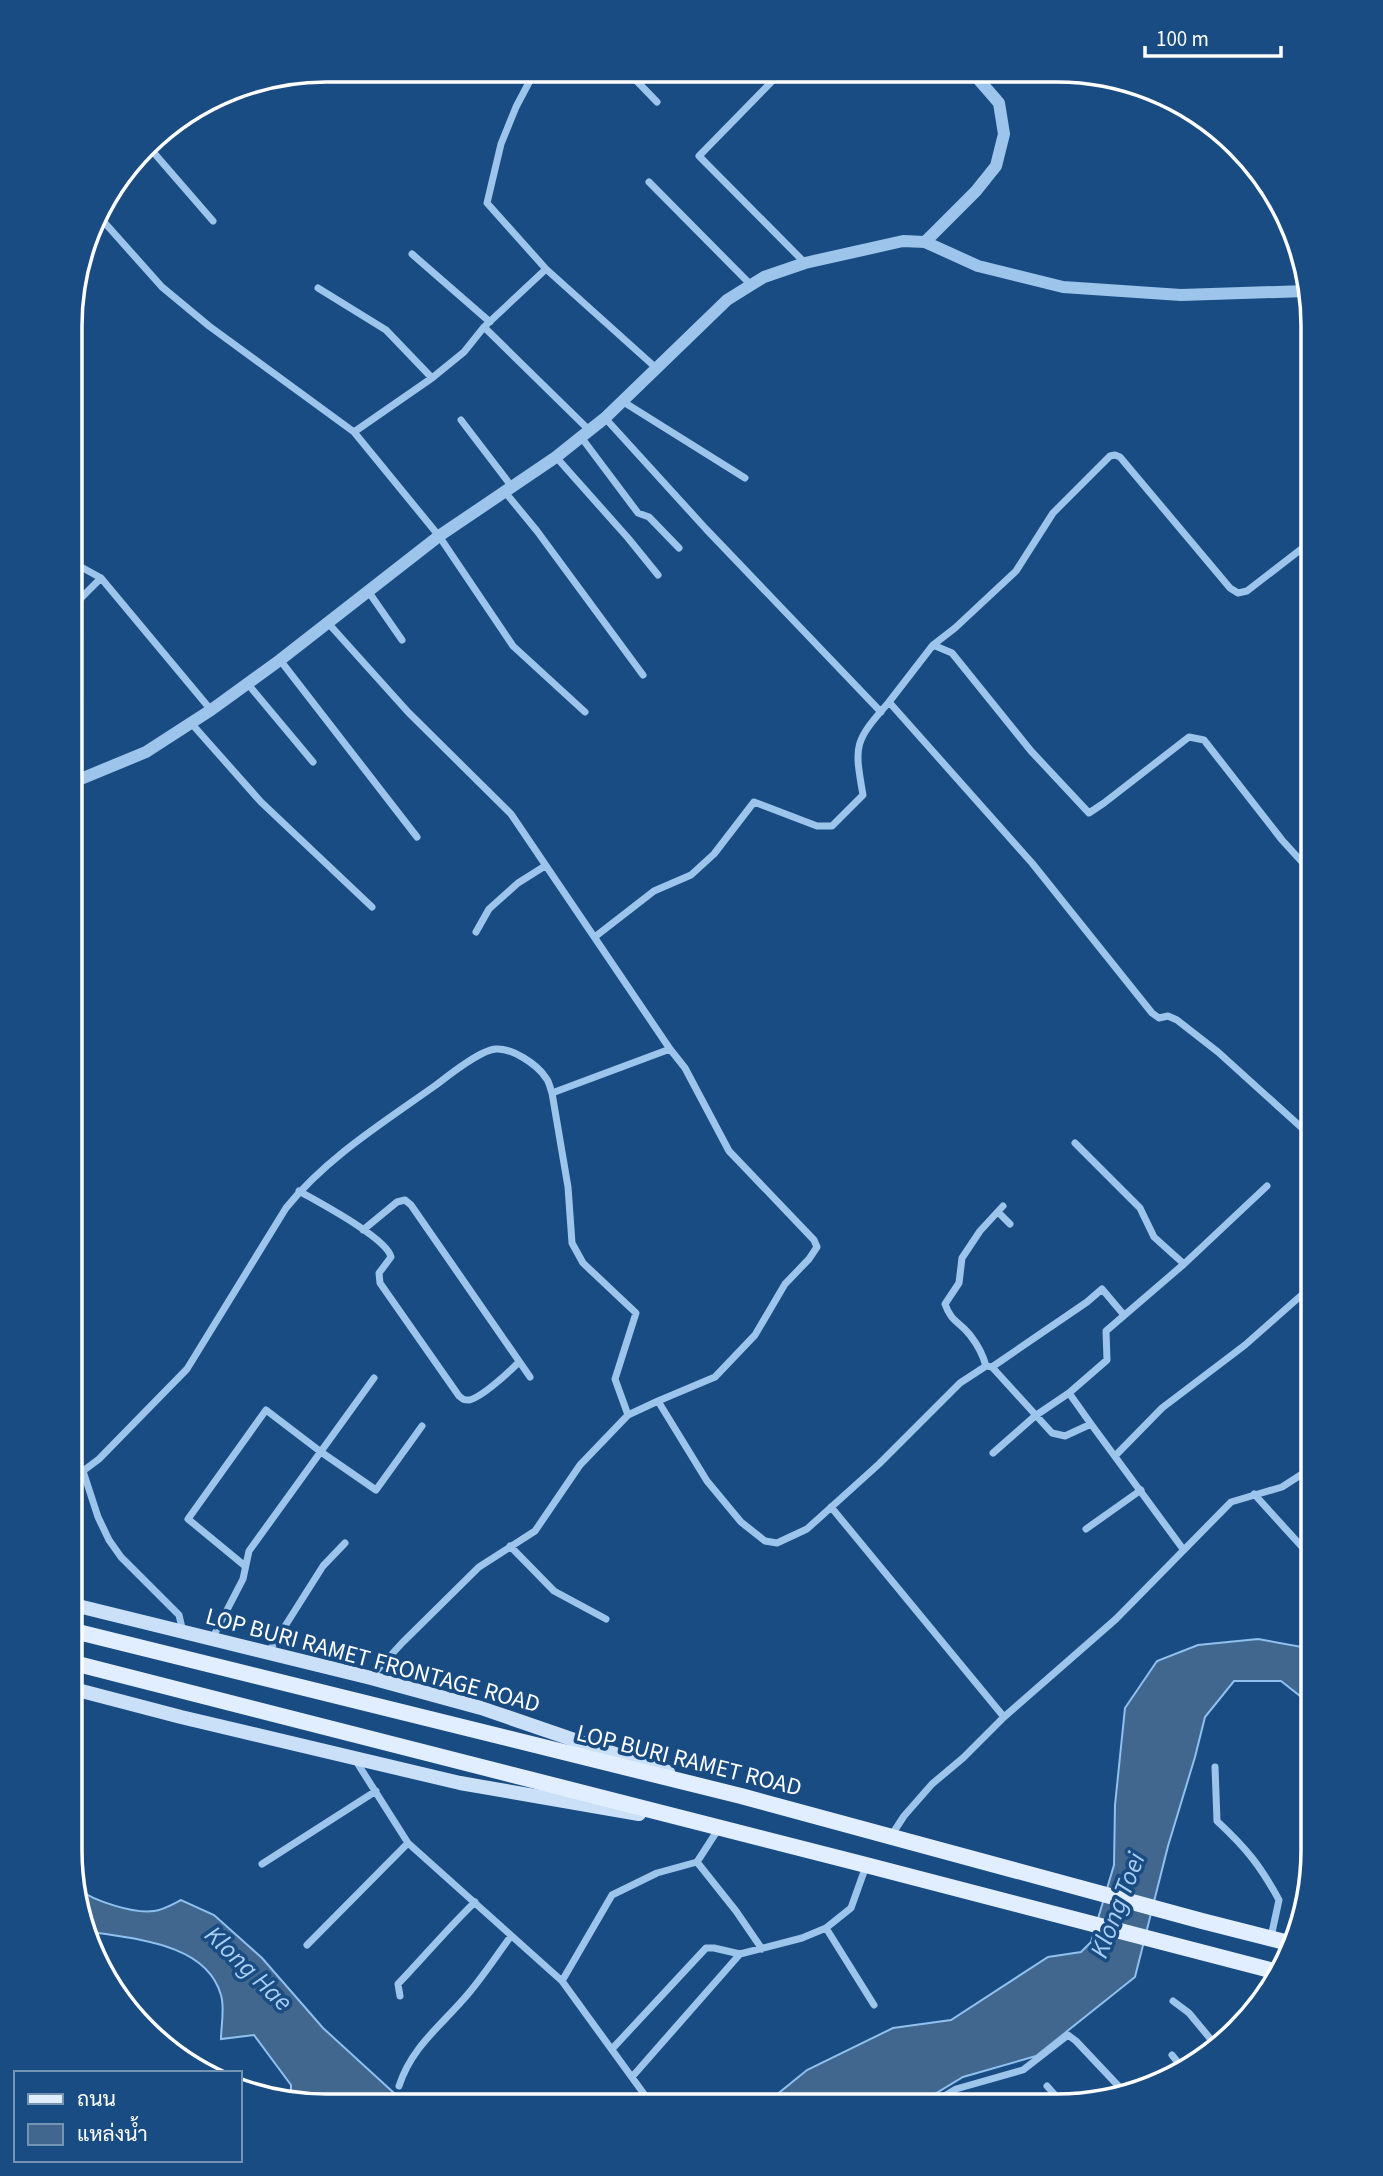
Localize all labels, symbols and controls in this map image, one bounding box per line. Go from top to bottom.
scale bar [1145,14,1282,58]
text: 100 m [1156,24,1209,54]
street label: LOP BURI RAMET FRONTAGE ROAD [202,1599,544,1722]
street label: LOP BURI RAMET ROAD [572,1716,805,1805]
water label: Klong Toei [1080,1846,1155,1963]
water label: Klong Hae [196,1917,301,2020]
legend [14,2071,242,2162]
text: ถนน [77,2084,116,2114]
text: แหล่งน้ำ [77,2116,148,2149]

